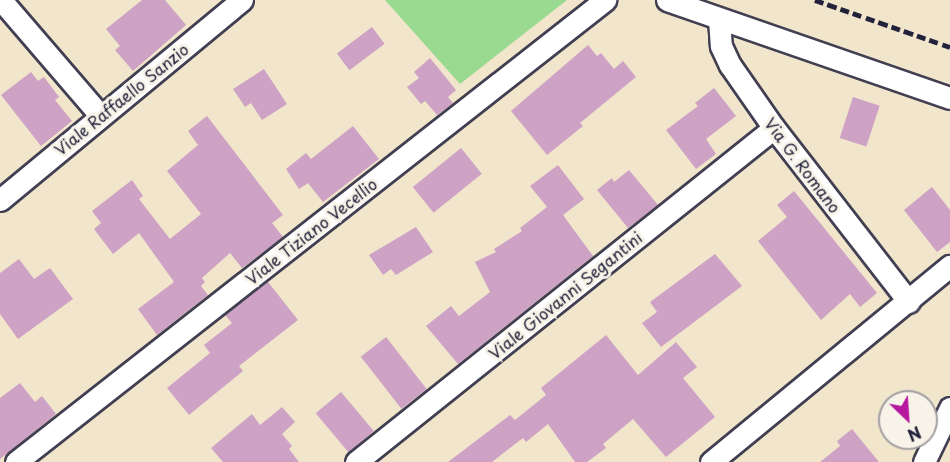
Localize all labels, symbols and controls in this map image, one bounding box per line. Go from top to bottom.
street label: Viale Raffaello Sanzio [50,39,192,159]
street label: Via G. Romano [761,113,845,217]
street label: Viale Tiziano Vecellio [241,174,381,288]
street label: Viale Giovanni Segantini [485,227,645,363]
north arrow [878,390,938,450]
text: N [904,421,926,448]

